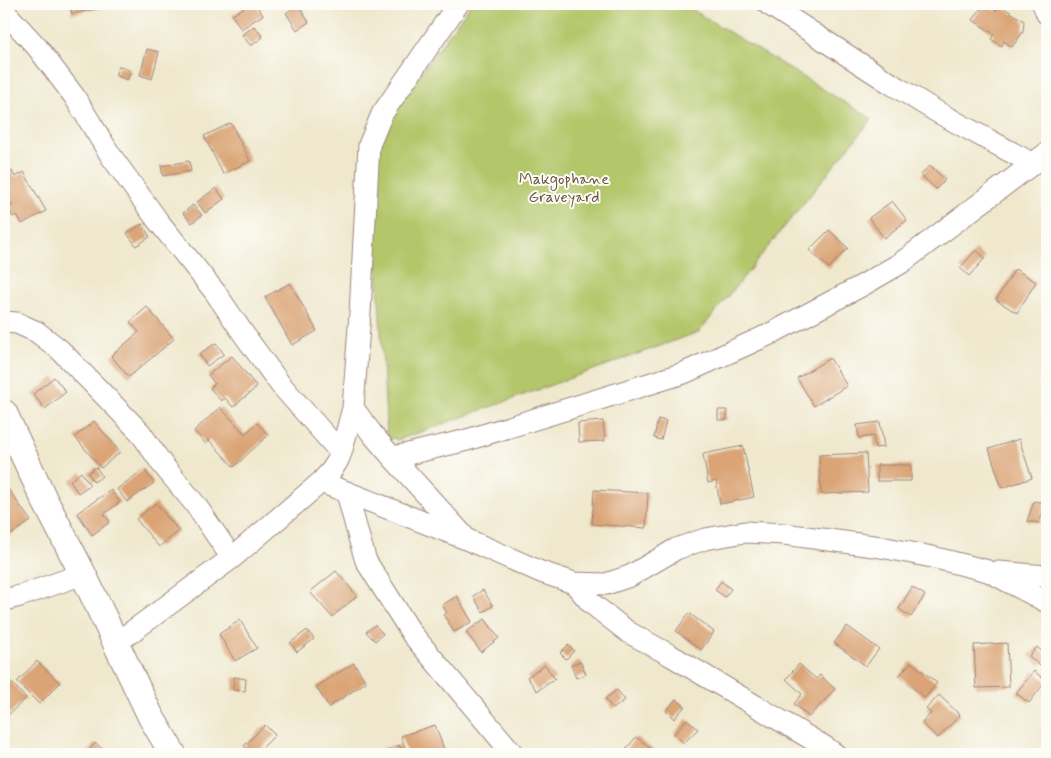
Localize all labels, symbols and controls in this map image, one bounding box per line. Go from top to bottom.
park label: Makgophane Graveyard [519,169,609,208]

